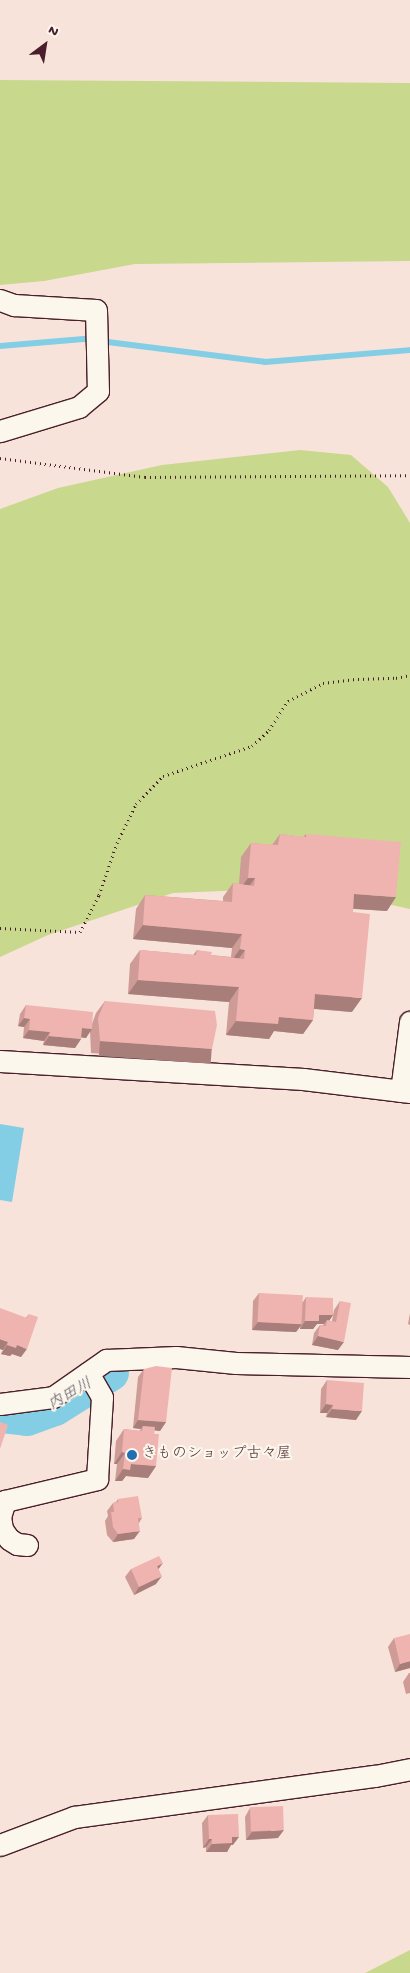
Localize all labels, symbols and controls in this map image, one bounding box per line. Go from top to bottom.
north arrow [20,20,70,70]
text: N [45,22,61,41]
water label: 内田川 [45,1376,97,1416]
place label: きものショップ古々屋 [142,1446,292,1464]
marker: きものショップ古々屋 [126,1449,138,1461]

